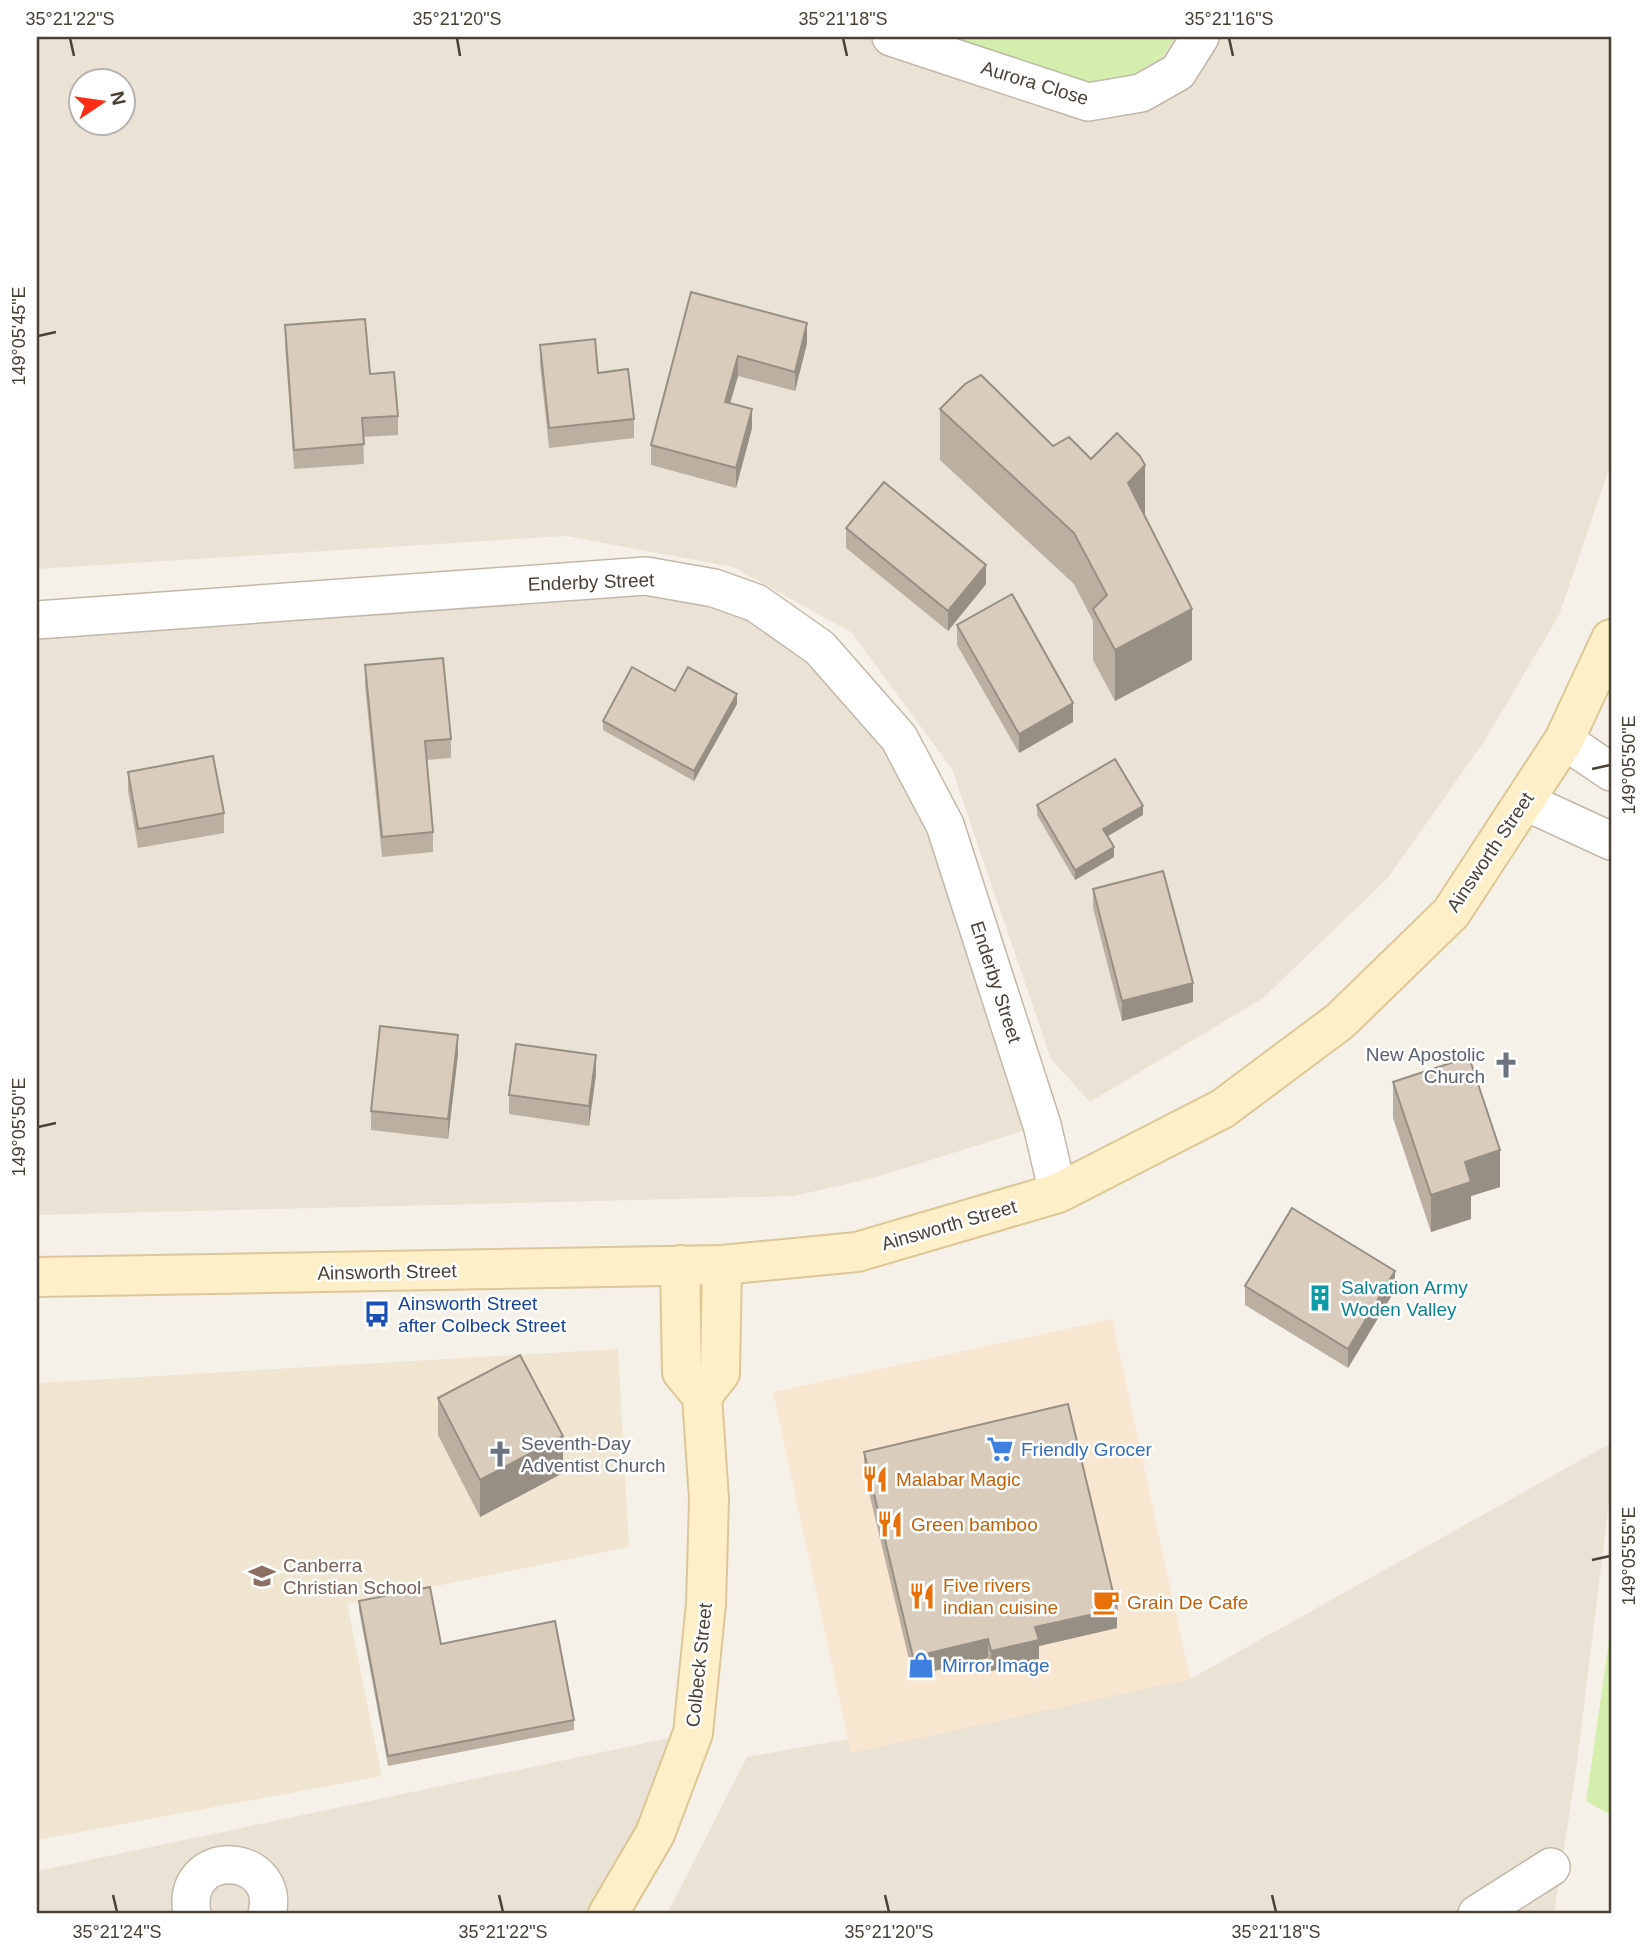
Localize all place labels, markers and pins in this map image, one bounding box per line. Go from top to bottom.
place label: New Apostolic Church [1366,1044,1485,1087]
church icon: New Apostolic Church [1491,1050,1521,1080]
place label: Salvation Army Woden Valley [1341,1277,1468,1320]
building icon: Salvation Army Woden Valley [1305,1283,1335,1313]
place label: Ainsworth Street after Colbeck Street [398,1293,567,1336]
bus stop icon: Ainsworth Street after Colbeck Street [362,1299,392,1329]
place label: Seventh-Day Adventist Church [521,1433,666,1476]
supermarket icon: Friendly Grocer [985,1434,1015,1464]
church icon: Seventh-Day Adventist Church [485,1439,515,1469]
place label: Friendly Grocer [1021,1439,1153,1460]
restaurant icon: Malabar Magic [860,1464,890,1494]
place label: Malabar Magic [896,1469,1021,1490]
restaurant icon: Green bamboo [875,1509,905,1539]
place label: Green bamboo [911,1514,1038,1535]
place label: Canberra Christian School [283,1555,421,1598]
school or university icon: Canberra Christian School [247,1561,277,1591]
place label: Five rivers indian cuisine [943,1575,1058,1618]
restaurant icon: Five rivers indian cuisine [907,1581,937,1611]
cafe icon: Grain De Cafe [1091,1587,1121,1617]
place label: Grain De Cafe [1127,1592,1248,1613]
shop icon: Mirror Image [906,1650,936,1680]
place label: Mirror Image [942,1655,1050,1676]

